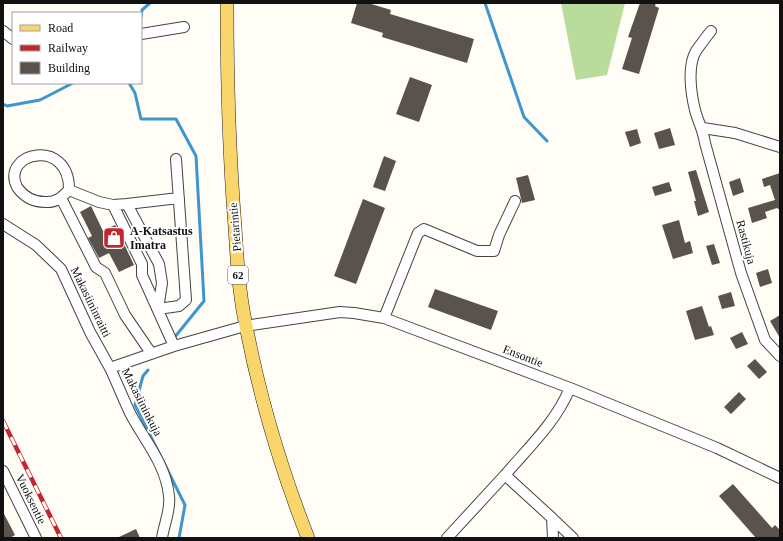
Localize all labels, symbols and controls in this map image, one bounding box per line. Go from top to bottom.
legend [12,12,142,84]
text: Road [48,21,73,35]
text: Railway [48,41,88,55]
text: Building [48,61,90,75]
street label: Pietarintie [226,202,244,252]
street label: Rastikuja [733,218,759,266]
place label: A-Katsastus Imatra [130,224,193,252]
shop icon: A-Katsastus Imatra [101,225,127,251]
street label: Makasiininraitti [68,264,114,340]
road number: 62 [228,266,248,284]
street label: Ensontie [501,342,545,370]
street label: Makasiininkuja [119,366,165,439]
street label: Vuoksentie [13,472,49,526]

